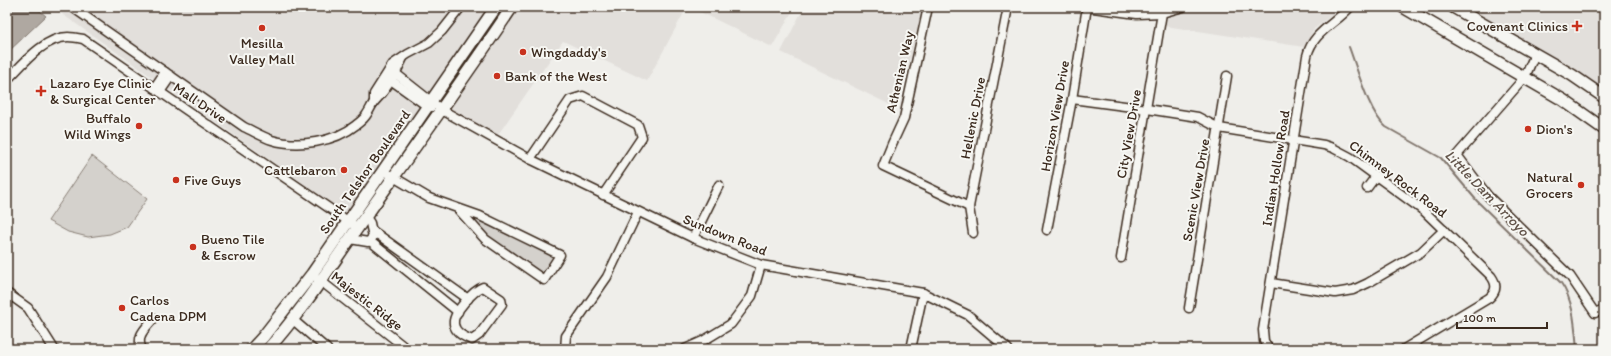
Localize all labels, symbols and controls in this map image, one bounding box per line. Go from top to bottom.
place label: Covenant Clinics [1467,18,1568,35]
marker: Covenant Clinics [1571,20,1583,32]
marker: Mesilla Valley Mall [257,23,267,33]
street label: Athenian Way [882,29,918,114]
place label: Mesilla Valley Mall [229,35,295,68]
place label: Wingdaddy's [531,44,607,61]
marker: Wingdaddy's [518,47,528,57]
street label: Horizon View Drive [1037,59,1073,173]
place label: Bank of the West [505,68,607,85]
marker: Bank of the West [492,71,502,81]
place label: Lazaro Eye Clinic & Surgical Center [50,75,156,108]
street label: Hellenic Drive [957,75,989,161]
street label: Mall Drive [170,79,230,127]
marker: Lazaro Eye Clinic & Surgical Center [35,85,47,97]
street label: City View Drive [1113,88,1145,180]
street label: South Telshor Boulevard [316,107,414,237]
street label: Indian Hollow Road [1258,108,1294,227]
place label: Buffalo Wild Wings [64,110,131,143]
marker: Buffalo Wild Wings [134,121,144,131]
place label: Dion's [1536,121,1573,138]
marker: Dion's [1523,124,1533,134]
street label: Scenic View Drive [1179,137,1213,243]
street label: Chimney Rock Road [1346,137,1451,222]
water label: Little Dam Arroyo [1441,146,1533,240]
place label: Cattlebaron [264,162,336,179]
marker: Cattlebaron [339,165,349,175]
place label: Natural Grocers [1526,169,1573,202]
place label: Five Guys [184,172,241,189]
marker: Five Guys [171,175,181,185]
marker: Natural Grocers [1576,180,1586,190]
street label: Sundown Road [681,210,770,260]
place label: Bueno Tile & Escrow [201,231,265,264]
marker: Bueno Tile & Escrow [188,242,198,252]
street label: Majestic Ridge [328,268,407,335]
place label: Carlos Cadena DPM [130,292,207,325]
marker: Carlos Cadena DPM [117,303,127,313]
scale bar [1457,304,1547,330]
text: 100 m [1463,311,1496,325]

